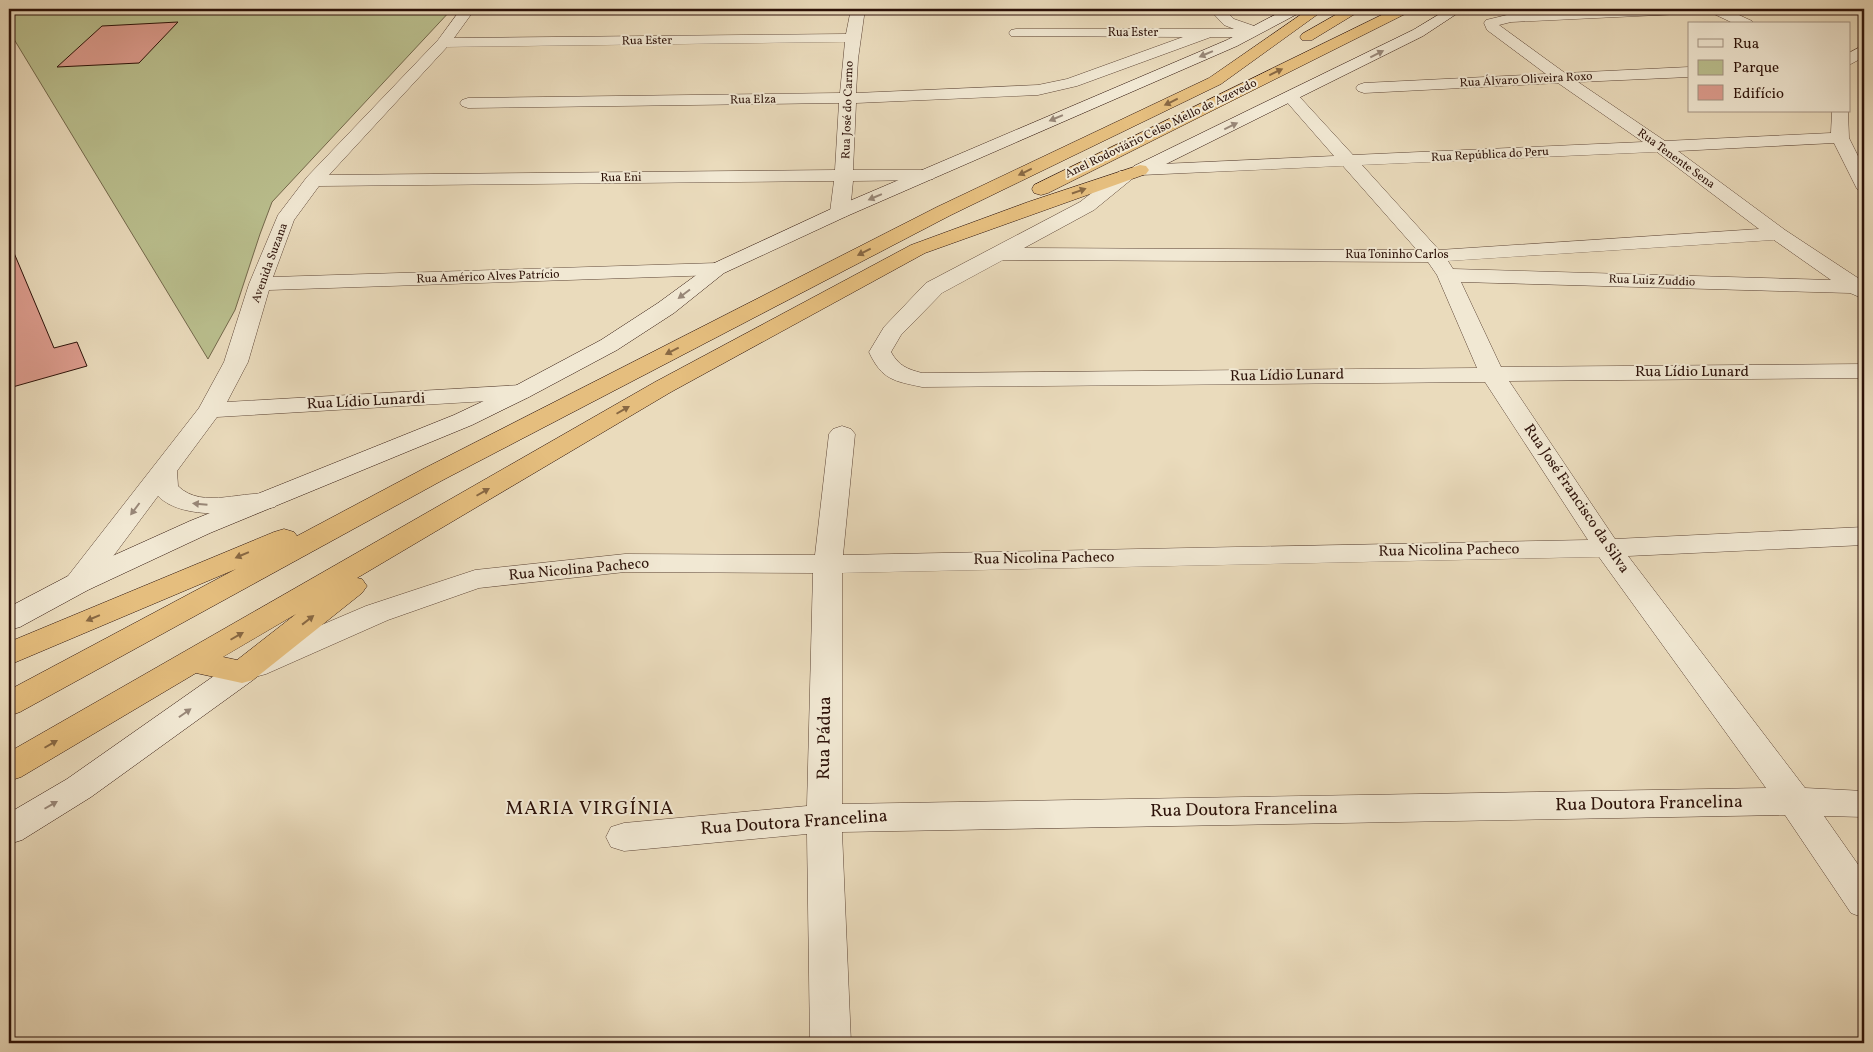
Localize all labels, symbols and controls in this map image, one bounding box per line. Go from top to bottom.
legend [1688,22,1850,112]
street label: Rua Ester [1108,25,1158,41]
street label: Rua Ester [622,33,672,49]
text: Rua [1733,34,1759,55]
one-way arrow [1198,50,1213,58]
one-way arrow [1369,50,1384,58]
text: Parque [1733,58,1779,79]
street label: Rua José do Carmo [838,61,858,159]
one-way arrow [1268,68,1283,76]
street label: Rua Álvaro Oliveira Roxo [1459,68,1593,91]
street label: Anel Rodoviário Celso Mello de Azevedo [1062,75,1260,183]
text: Edifício [1733,84,1784,105]
street label: Rua Elza [730,92,776,108]
one-way arrow [1164,98,1178,106]
one-way arrow [1049,114,1063,122]
one-way arrow [1224,122,1238,130]
street label: Rua Tenente Sena [1634,125,1718,193]
street label: Rua República do Peru [1431,144,1549,166]
one-way arrow [1018,168,1032,176]
street label: Rua Eni [600,170,642,186]
one-way arrow [1072,186,1087,194]
one-way arrow [868,193,882,201]
street label: Avenida Suzana [248,221,292,305]
street label: Rua Toninho Carlos [1345,247,1449,263]
one-way arrow [856,248,871,256]
street label: Rua Américo Alves Patrício [416,267,560,287]
street label: Rua Luiz Zuddio [1608,271,1696,291]
one-way arrow [677,289,691,299]
one-way arrow [665,347,680,355]
street label: Rua Lídio Lunard [1635,362,1749,383]
street label: Rua Lídio Lunard [1230,365,1344,387]
street label: Rua Lídio Lunardi [306,388,426,416]
one-way arrow [616,405,629,414]
street label: Rua José Francisco da Silva [1518,420,1634,578]
one-way arrow [475,488,490,496]
one-way arrow [192,500,208,508]
one-way arrow [129,502,140,515]
street label: Rua Nicolina Pacheco [1378,539,1520,563]
street label: Rua Nicolina Pacheco [973,547,1115,571]
one-way arrow [234,551,249,559]
street label: Rua Nicolina Pacheco [508,553,650,587]
one-way arrow [301,614,314,625]
one-way arrow [86,615,100,623]
one-way arrow [230,632,244,641]
street label: Rua Pádua [812,696,838,780]
one-way arrow [178,708,192,718]
one-way arrow [44,740,58,748]
street label: Rua Doutora Francelina [1555,790,1743,818]
district label: MARIA VIRGÍNIA [506,796,674,822]
street label: Rua Doutora Francelina [1150,796,1338,824]
one-way arrow [43,801,58,809]
street label: Rua Doutora Francelina [700,804,888,842]

